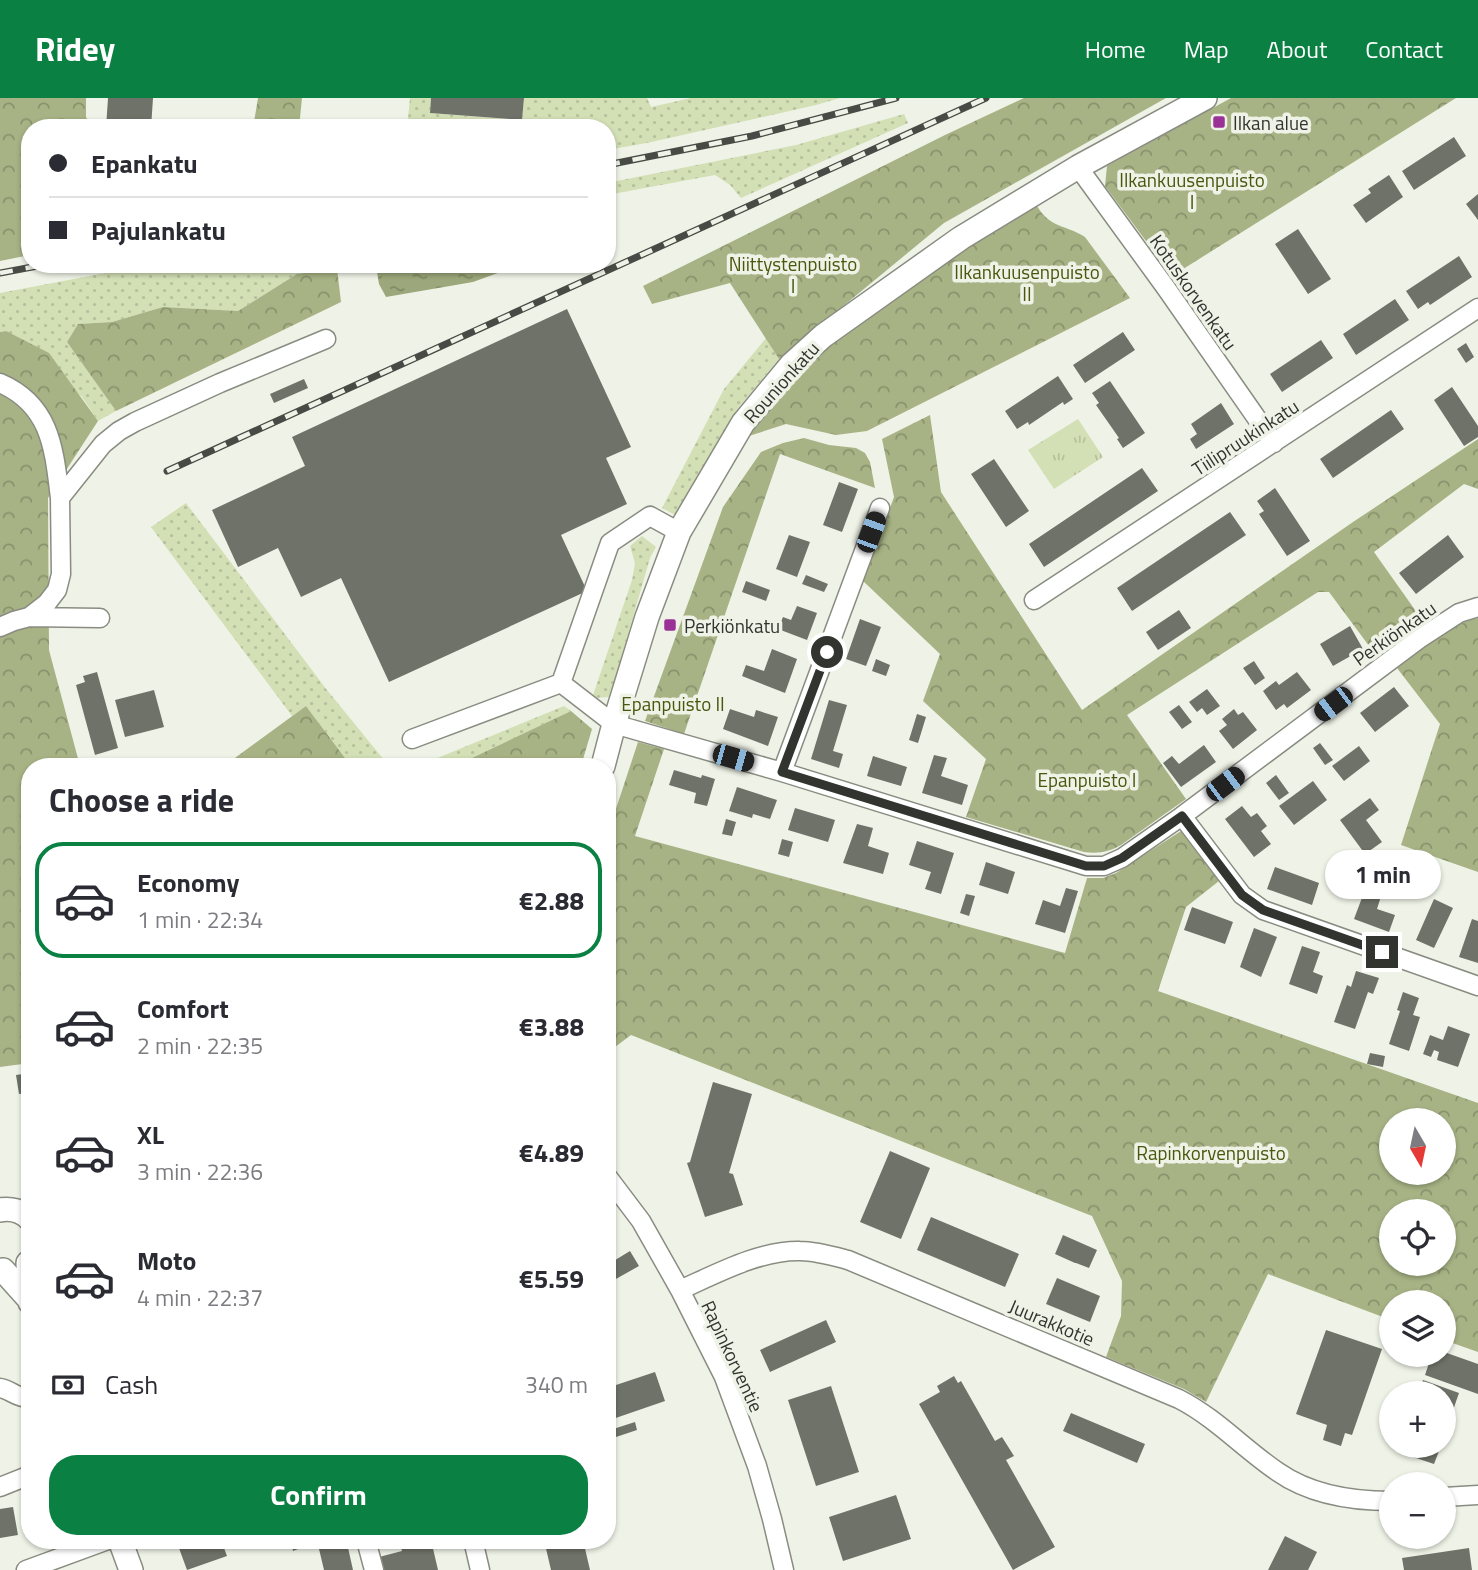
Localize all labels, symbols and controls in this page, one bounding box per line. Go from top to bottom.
text: Ridey [35,24,115,74]
text: Home [1085,31,1146,67]
text: Map [1184,31,1229,67]
text: About [1267,31,1327,67]
text: Contact [1365,31,1443,67]
place label: Ilkan alue [1233,108,1309,137]
marker: Ilkan alue [1211,114,1227,130]
text: Epankatu [91,144,198,183]
park label: Ilkankuusenpuisto I [1119,165,1265,216]
text: Pajulankatu [91,211,226,250]
street label: Kotuskorvenkatu [1143,228,1245,356]
park label: Niittystenpuisto I [729,249,857,300]
park label: Ilkankuusenpuisto II [954,257,1100,308]
street label: Rounionkatu [736,335,826,429]
street label: Tiilipruukinkatu [1186,392,1304,482]
car [854,509,889,555]
street label: Perkiönkatu [1346,594,1442,672]
place label: Perkiönkatu [684,611,780,640]
marker: Perkiönkatu [662,617,678,633]
route start [811,636,843,668]
car [1310,683,1357,725]
park label: Epanpuisto II [621,689,725,718]
car [710,742,757,774]
car [1202,763,1249,805]
park label: Epanpuisto I [1038,765,1136,794]
text: Choose a ride [49,776,234,824]
callout: 1 min [1324,850,1440,900]
text: 1 min [1355,857,1411,892]
text: Economy [137,863,239,902]
icon: car [53,869,116,932]
text: €2.88 [519,881,584,920]
text: 1 min · 22:34 [137,902,263,937]
route end [1366,936,1398,968]
text: Comfort [137,989,229,1028]
icon: car [53,995,116,1058]
text: €3.88 [519,1007,584,1046]
text: 2 min · 22:35 [137,1028,263,1063]
north arrow [1379,1108,1456,1185]
map controls [1379,1108,1456,1549]
text: XL [137,1115,164,1154]
icon: car [53,1121,116,1184]
text: €4.89 [519,1133,584,1172]
park label: Rapinkorvenpuisto [1136,1138,1286,1167]
text: 3 min · 22:36 [137,1154,263,1189]
button: locate [1379,1199,1456,1276]
text: Moto [137,1241,196,1280]
icon: car [53,1247,116,1310]
text: €5.59 [519,1259,584,1298]
text: 4 min · 22:37 [137,1280,263,1315]
button: layers [1379,1290,1456,1367]
street label: Juurakkotie [1005,1291,1099,1353]
street label: Rapinkorventie [694,1295,772,1417]
text: Cash [105,1365,158,1404]
icon: cash [49,1366,87,1404]
text: 340 m [525,1367,588,1402]
button: + [1379,1381,1456,1458]
button: Confirm [49,1455,588,1535]
button: − [1379,1472,1456,1549]

